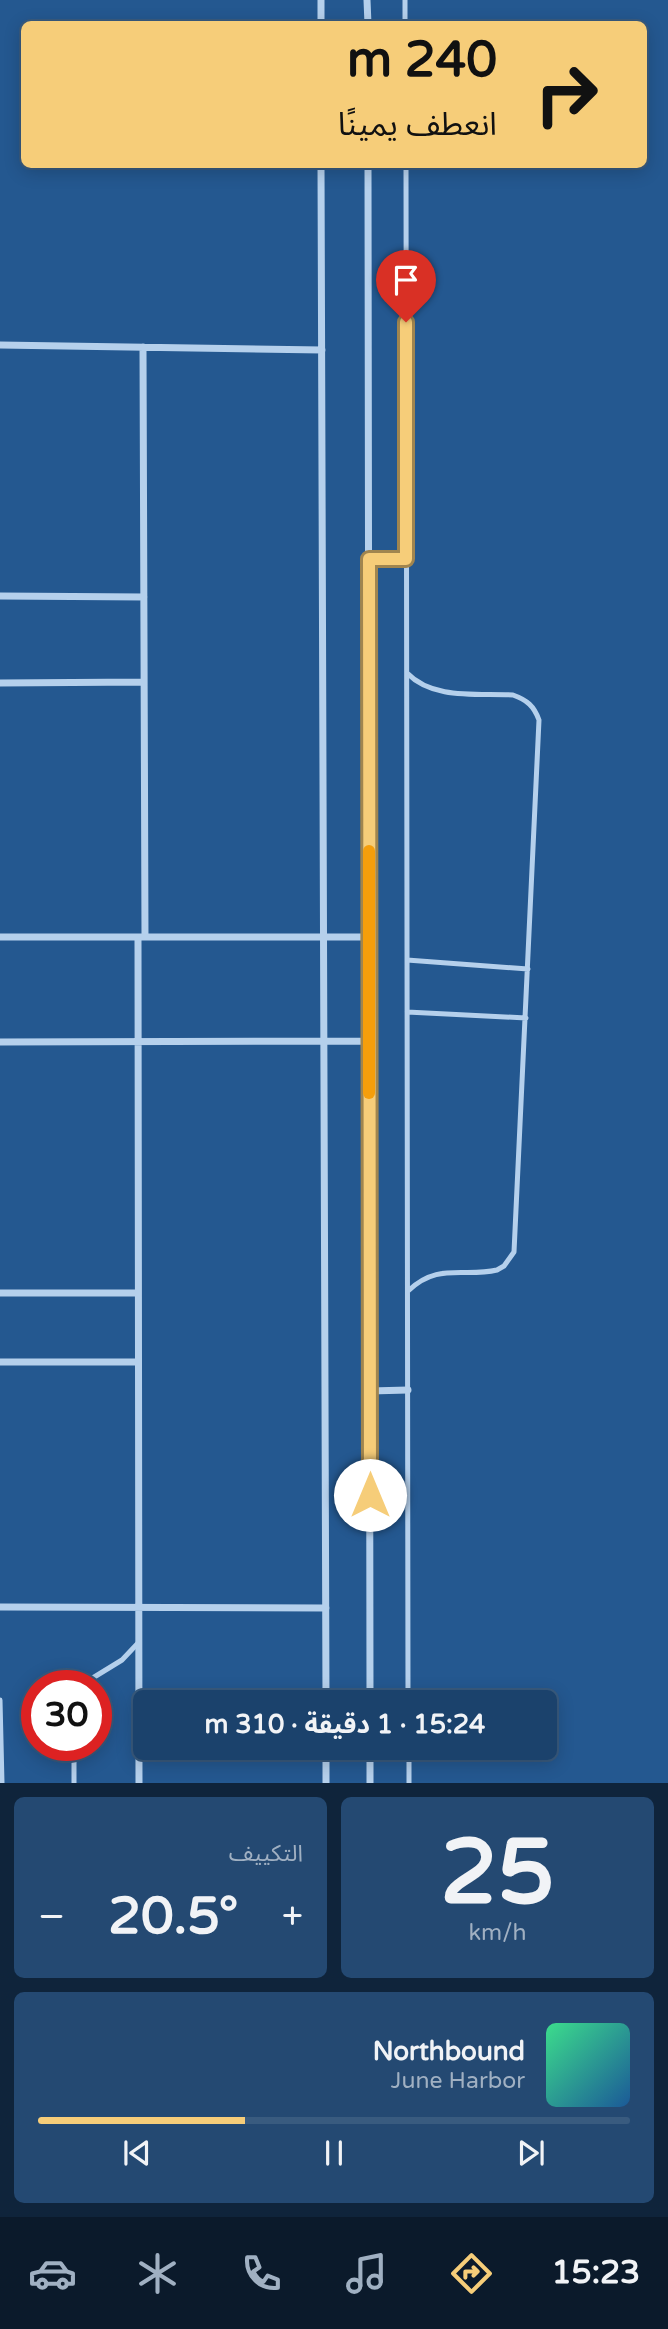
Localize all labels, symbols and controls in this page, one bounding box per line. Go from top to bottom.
text: 240 m [347,31,497,90]
icon: right [521,49,612,140]
text: انعطف يمينًا [338,106,497,144]
pin [376,250,436,322]
icon: arrive [387,261,425,299]
position arrow [333,1458,407,1532]
speed limit sign: 30 [21,1670,112,1761]
text: 15:24 · 1 دقيقة · 310 m [205,1709,485,1740]
text: 25 [440,1818,555,1928]
text: التكييف [229,1840,303,1868]
text: 20.5° [108,1885,238,1948]
text: − [38,1894,65,1940]
text: + [282,1894,303,1940]
text: km/h [469,1919,526,1947]
text: Northbound [373,2036,525,2067]
text: June Harbor [391,2067,525,2095]
icon: previous [118,2134,156,2172]
icon: pause [315,2134,353,2172]
icon: next [512,2134,550,2172]
icon: car [28,2249,77,2298]
icon: climate [133,2249,182,2298]
icon: phone [237,2249,286,2298]
icon: music [342,2249,391,2298]
icon: directions [447,2249,496,2298]
text: 15:23 [551,2254,640,2292]

